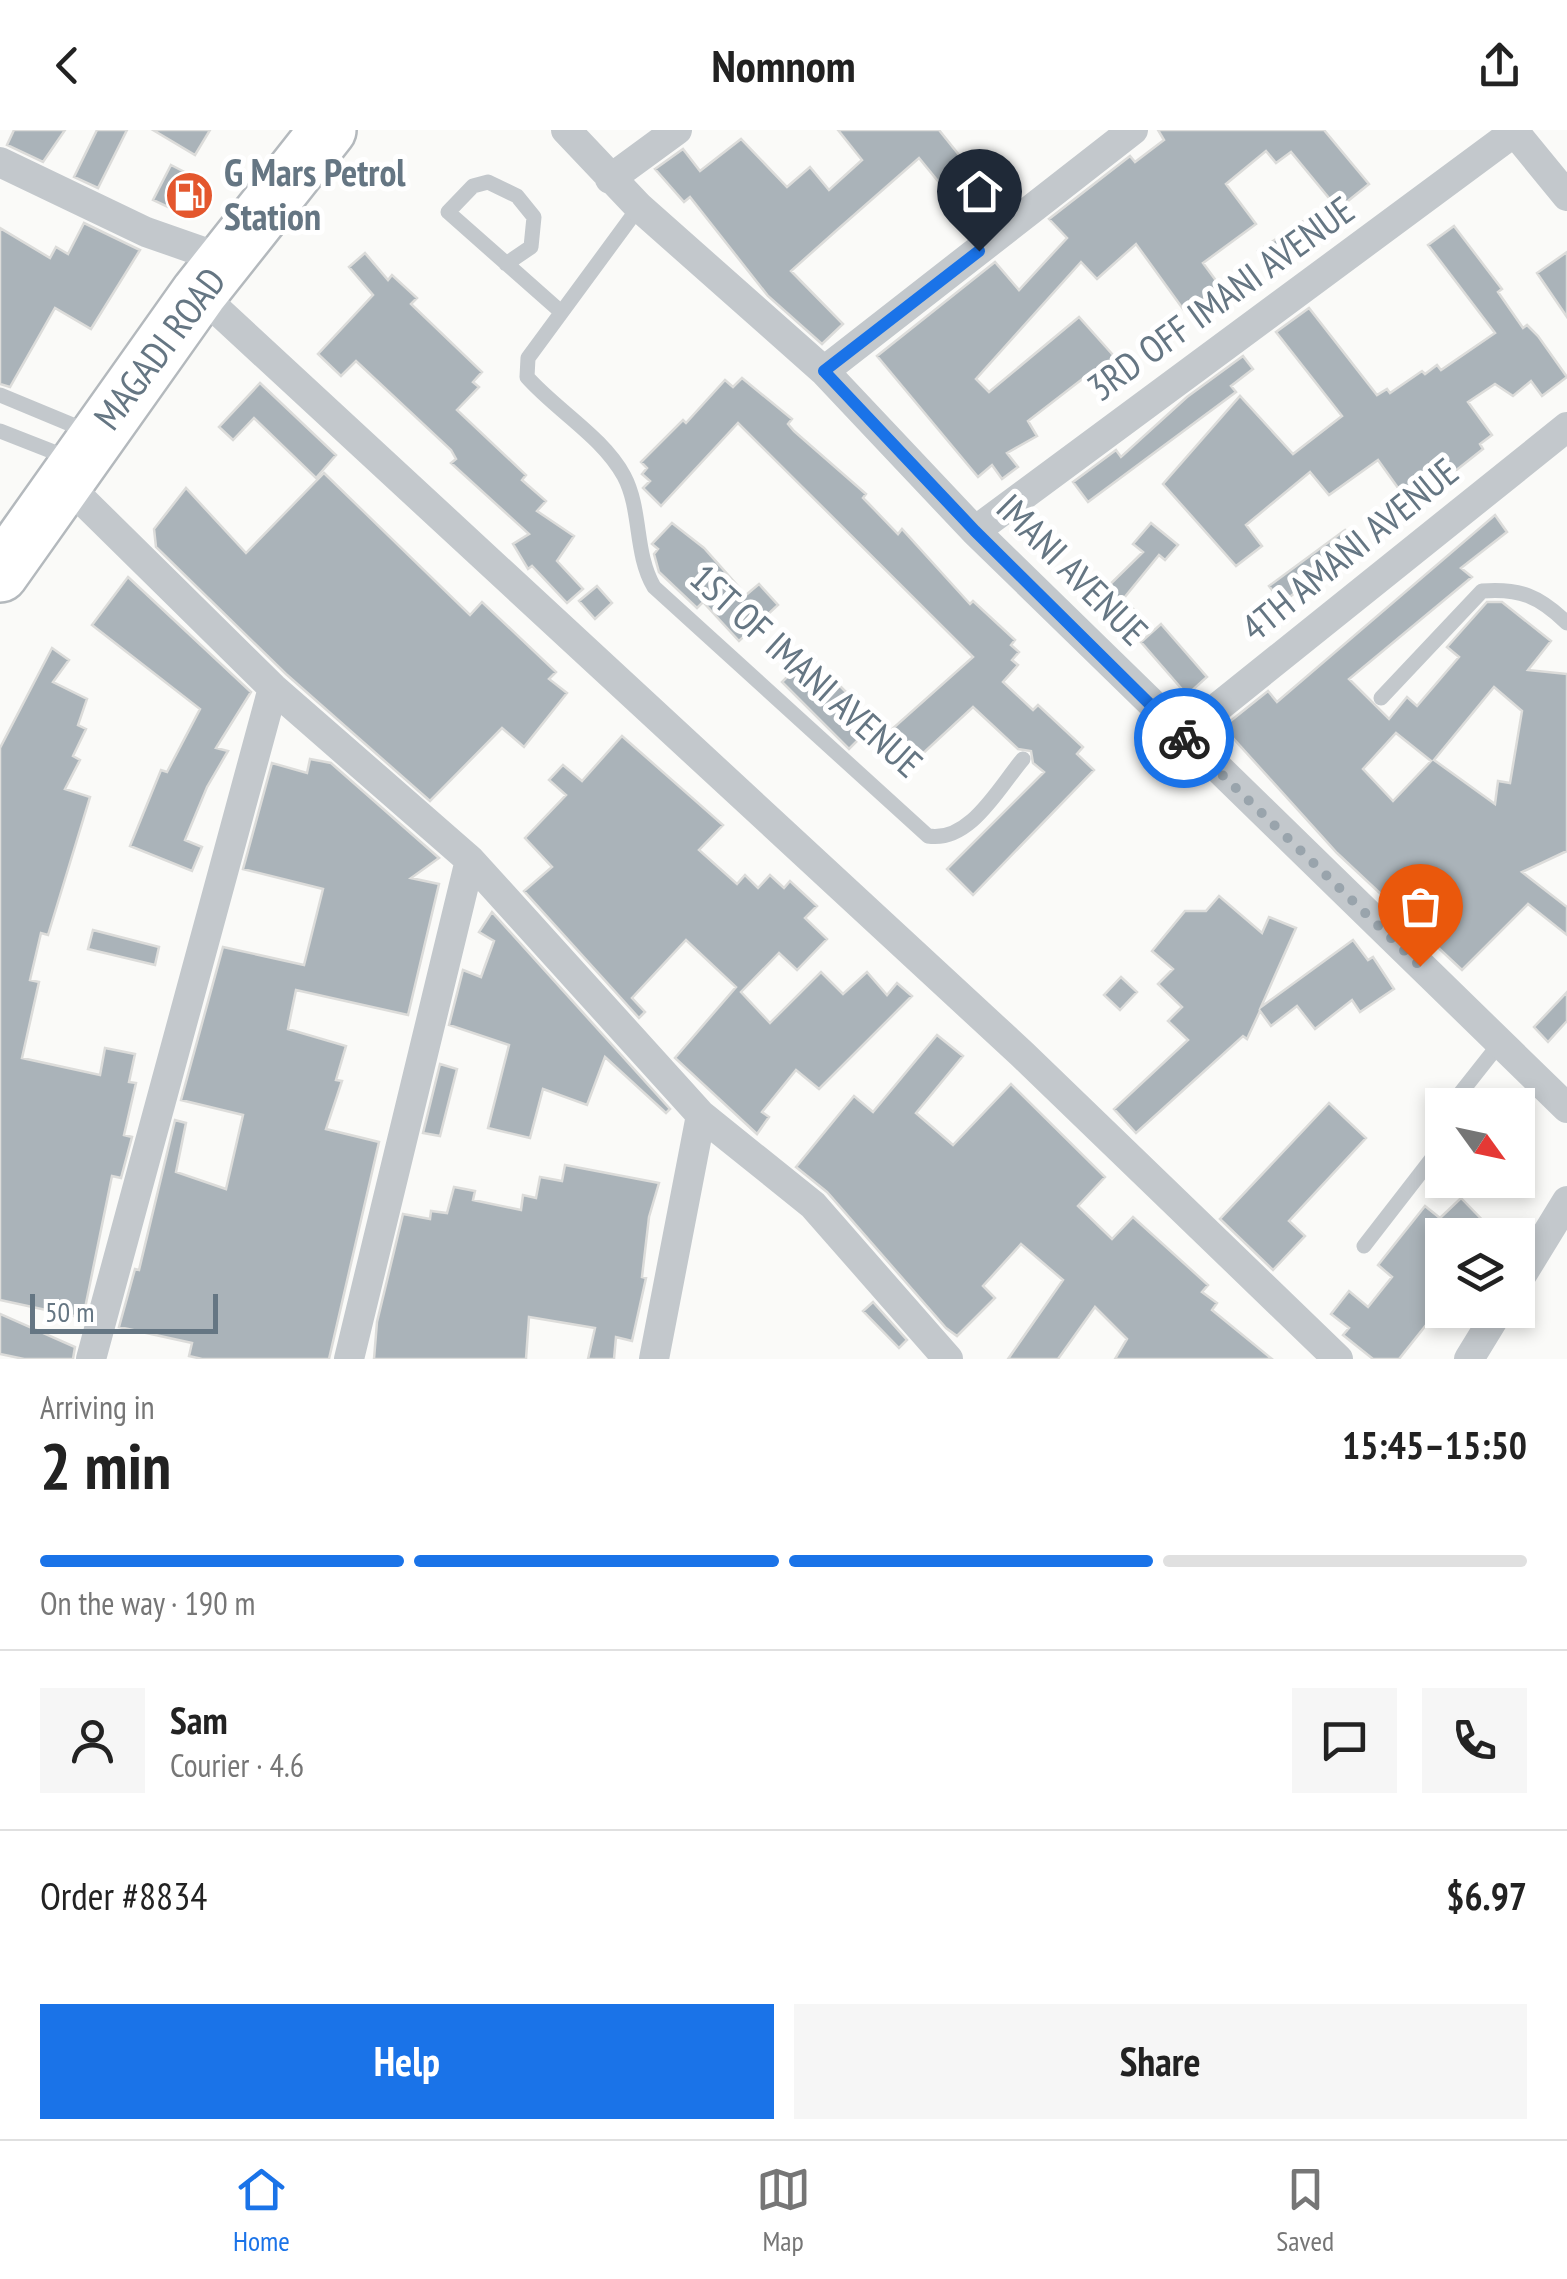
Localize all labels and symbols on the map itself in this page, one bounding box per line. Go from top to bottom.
place label: G Mars Petrol Station [224,147,406,240]
pin [937,149,1022,252]
fuel station icon: G Mars Petrol Station [163,169,215,221]
street label: 3RD OFF IMANI AVENUE [1077,185,1363,411]
street label: MAGADI ROAD [82,257,236,439]
street label: 4TH AMANI AVENUE [1231,446,1467,651]
street label: IMANI AVENUE [987,483,1159,655]
street label: 1ST OF IMANI AVENUE [681,553,933,787]
courier [1134,688,1234,788]
pin [1378,864,1463,967]
north arrow [1425,1088,1535,1198]
scale bar [30,1289,218,1334]

